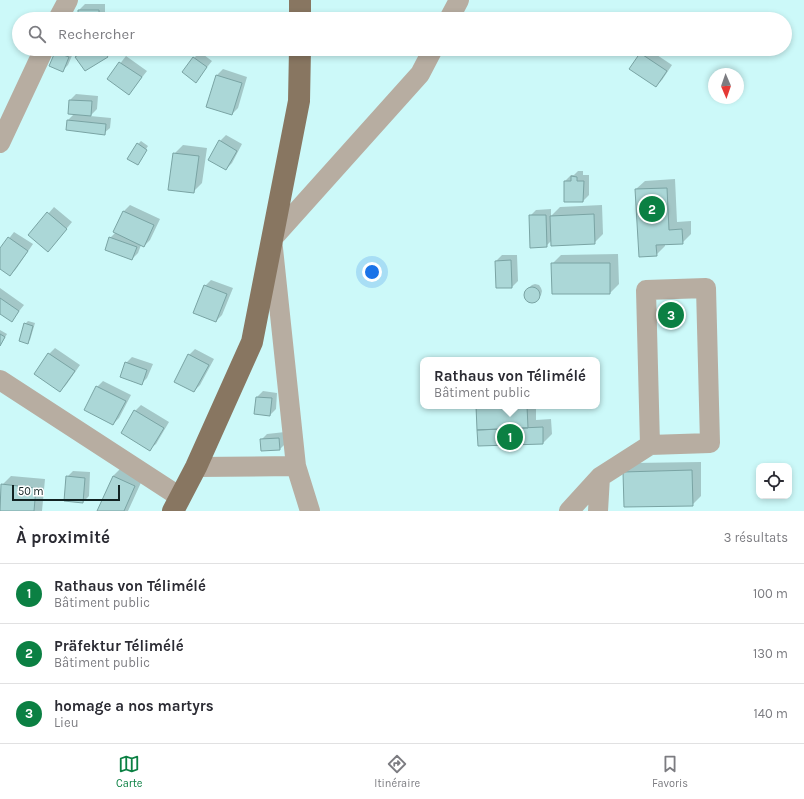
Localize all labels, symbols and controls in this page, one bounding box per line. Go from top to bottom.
search box [12,12,792,56]
icon: search [26,23,48,45]
text: Rechercher [58,25,135,43]
north arrow [708,68,744,104]
pin: 2 [639,194,665,224]
your location [362,262,382,282]
pin: 3 [658,300,684,330]
popup [420,357,600,409]
text: Rathaus von Télimélé [434,367,586,385]
text: Bâtiment public [434,385,530,400]
pin: 1 [497,422,523,452]
map controls [756,463,792,499]
button: locate [756,463,792,499]
scale bar [12,483,120,502]
text: 50 m [18,485,44,498]
text: À proximité [16,527,110,547]
text: 3 résultats [724,530,788,545]
text: Rathaus von Télimélé [54,577,206,595]
text: 1 [27,586,31,601]
text: 100 m [753,586,788,601]
text: Bâtiment public [54,595,150,610]
text: Präfektur Télimélé [54,637,184,655]
text: 2 [25,646,33,661]
text: 130 m [753,646,788,661]
text: Bâtiment public [54,655,150,670]
text: homage a nos martyrs [54,697,214,715]
text: 3 [25,706,33,721]
text: 140 m [753,706,788,721]
text: Lieu [54,715,79,730]
tab: Carte [116,753,142,790]
tab: Itinéraire [374,753,420,790]
tab: Favoris [652,753,688,790]

